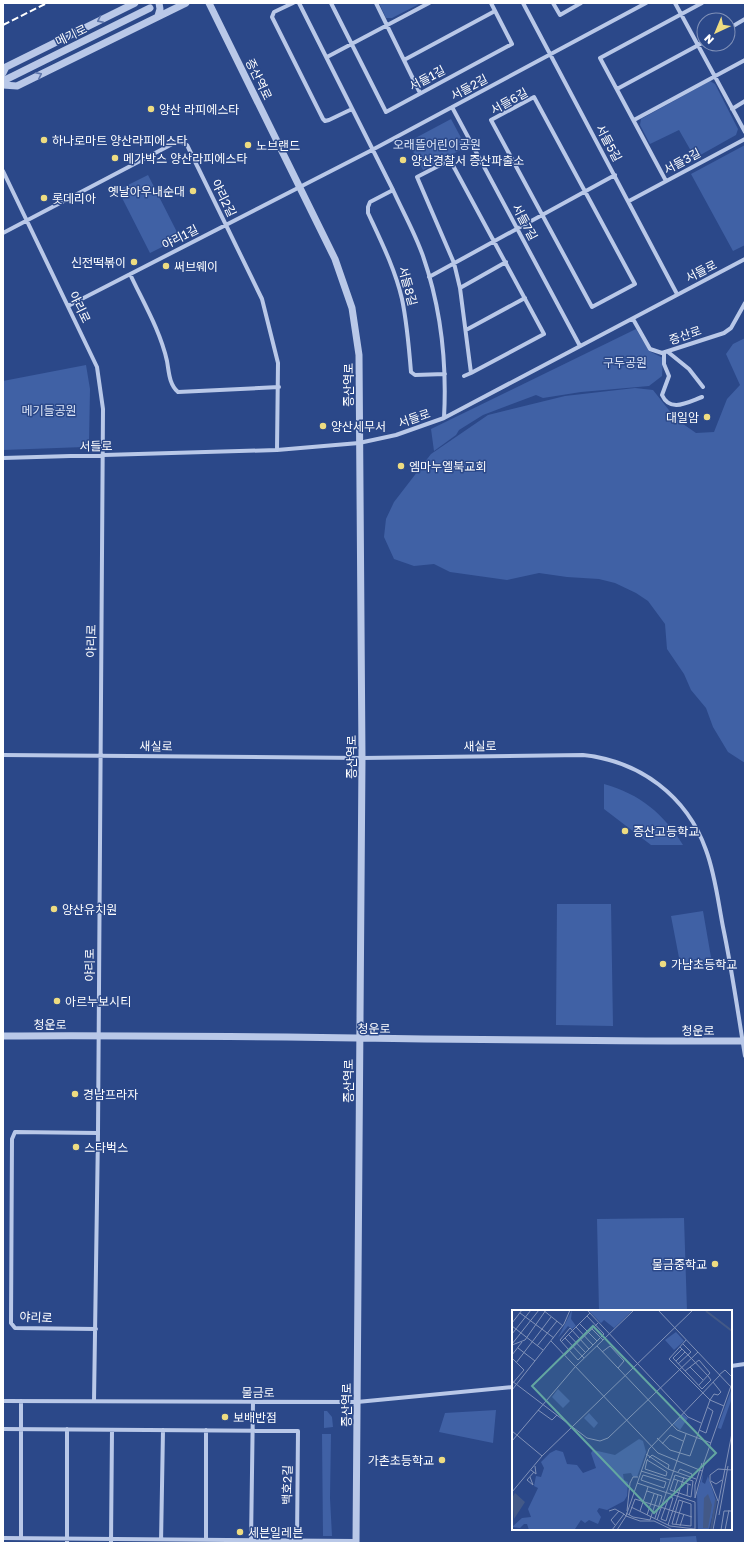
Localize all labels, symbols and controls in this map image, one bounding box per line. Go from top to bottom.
north arrow [696,12,736,52]
one-way arrow [97,15,105,23]
street label: 메기로 [53,21,89,49]
text: N [701,32,716,47]
street label: 증산역로 [243,56,275,102]
street label: 서들1길 [406,62,448,94]
street label: 서들2길 [448,71,490,103]
one-way arrow [35,72,43,80]
street label: 서들6길 [488,85,530,117]
place label: 양산 라피에스타 [159,102,239,117]
marker: 양산 라피에스타 [146,104,156,114]
street label: 서들5길 [593,122,625,164]
place label: 하나로마트 양산라피에스타 [52,133,187,148]
marker: 하나로마트 양산라피에스타 [39,135,49,145]
park label: 오래뜰어린이공원 [393,137,481,152]
place label: 노브랜드 [256,138,300,153]
marker: 노브랜드 [243,140,253,150]
street label: 서들3길 [661,145,703,177]
place label: 메가박스 양산라피에스타 [123,151,247,166]
marker: 메가박스 양산라피에스타 [110,153,120,163]
place label: 양산경찰서 증산파출소 [411,153,524,168]
marker: 양산경찰서 증산파출소 [398,155,408,165]
street label: 야리2길 [208,177,240,219]
place label: 옛날아우내순대 [108,184,185,199]
marker: 옛날아우내순대 [188,186,198,196]
place label: 롯데리아 [52,191,96,206]
marker: 롯데리아 [39,193,49,203]
street label: 서들7길 [509,201,541,243]
street label: 야리1길 [159,221,201,253]
place label: 신전떡볶이 [71,255,126,270]
marker: 신전떡볶이 [129,257,139,267]
street label: 서들로 [683,257,719,285]
place label: 써브웨이 [174,259,218,274]
marker: 써브웨이 [161,261,171,271]
street label: 서들8길 [396,265,420,307]
street label: 야리로 [66,289,94,325]
street label: 증산로 [667,323,703,347]
park label: 구두공원 [603,355,647,370]
street label: 증산역로 [341,363,356,407]
park label: 메기들공원 [21,403,77,418]
street label: 서들로 [396,406,432,430]
place label: 대일암 [666,410,699,425]
marker: 대일암 [702,412,712,422]
place label: 양산세무서 [331,419,386,434]
marker: 양산세무서 [318,421,328,431]
street label: 서들로 [79,438,113,454]
place label: 엠마누엘북교회 [409,459,486,474]
marker: 엠마누엘북교회 [396,461,406,471]
street label: 야리로 [83,624,99,658]
street label: 증산역로 [344,735,359,779]
street label: 새실로 [139,738,173,754]
street label: 새실로 [463,738,497,754]
place label: 증산고등학교 [633,824,699,839]
marker: 증산고등학교 [620,826,630,836]
place label: 양산유치원 [62,902,117,917]
marker: 양산유치원 [49,904,59,914]
street label: 야리로 [82,948,97,982]
place label: 가남초등학교 [671,957,737,972]
marker: 가남초등학교 [658,959,668,969]
place label: 아르누보시티 [65,994,131,1009]
marker: 아르누보시티 [52,996,62,1006]
street label: 청운로 [33,1017,67,1032]
street label: 청운로 [357,1021,391,1036]
street label: 청운로 [681,1023,715,1038]
street label: 증산역로 [341,1059,356,1103]
place label: 경남프라자 [83,1087,138,1102]
marker: 경남프라자 [70,1089,80,1099]
place label: 스타벅스 [84,1140,128,1155]
marker: 스타벅스 [71,1142,81,1152]
place label: 물금중학교 [652,1257,707,1272]
marker: 물금중학교 [710,1259,720,1269]
street label: 야리로 [19,1309,53,1325]
inset map [512,1310,732,1530]
street label: 증산역로 [339,1383,354,1427]
street label: 물금로 [241,1385,275,1400]
place label: 보배반점 [233,1410,277,1425]
marker: 보배반점 [220,1412,230,1422]
place label: 가촌초등학교 [368,1453,434,1468]
marker: 가촌초등학교 [437,1455,447,1465]
street label: 백호2길 [279,1465,295,1505]
place label: 세븐일레븐 [248,1525,303,1540]
marker: 세븐일레븐 [235,1527,245,1537]

